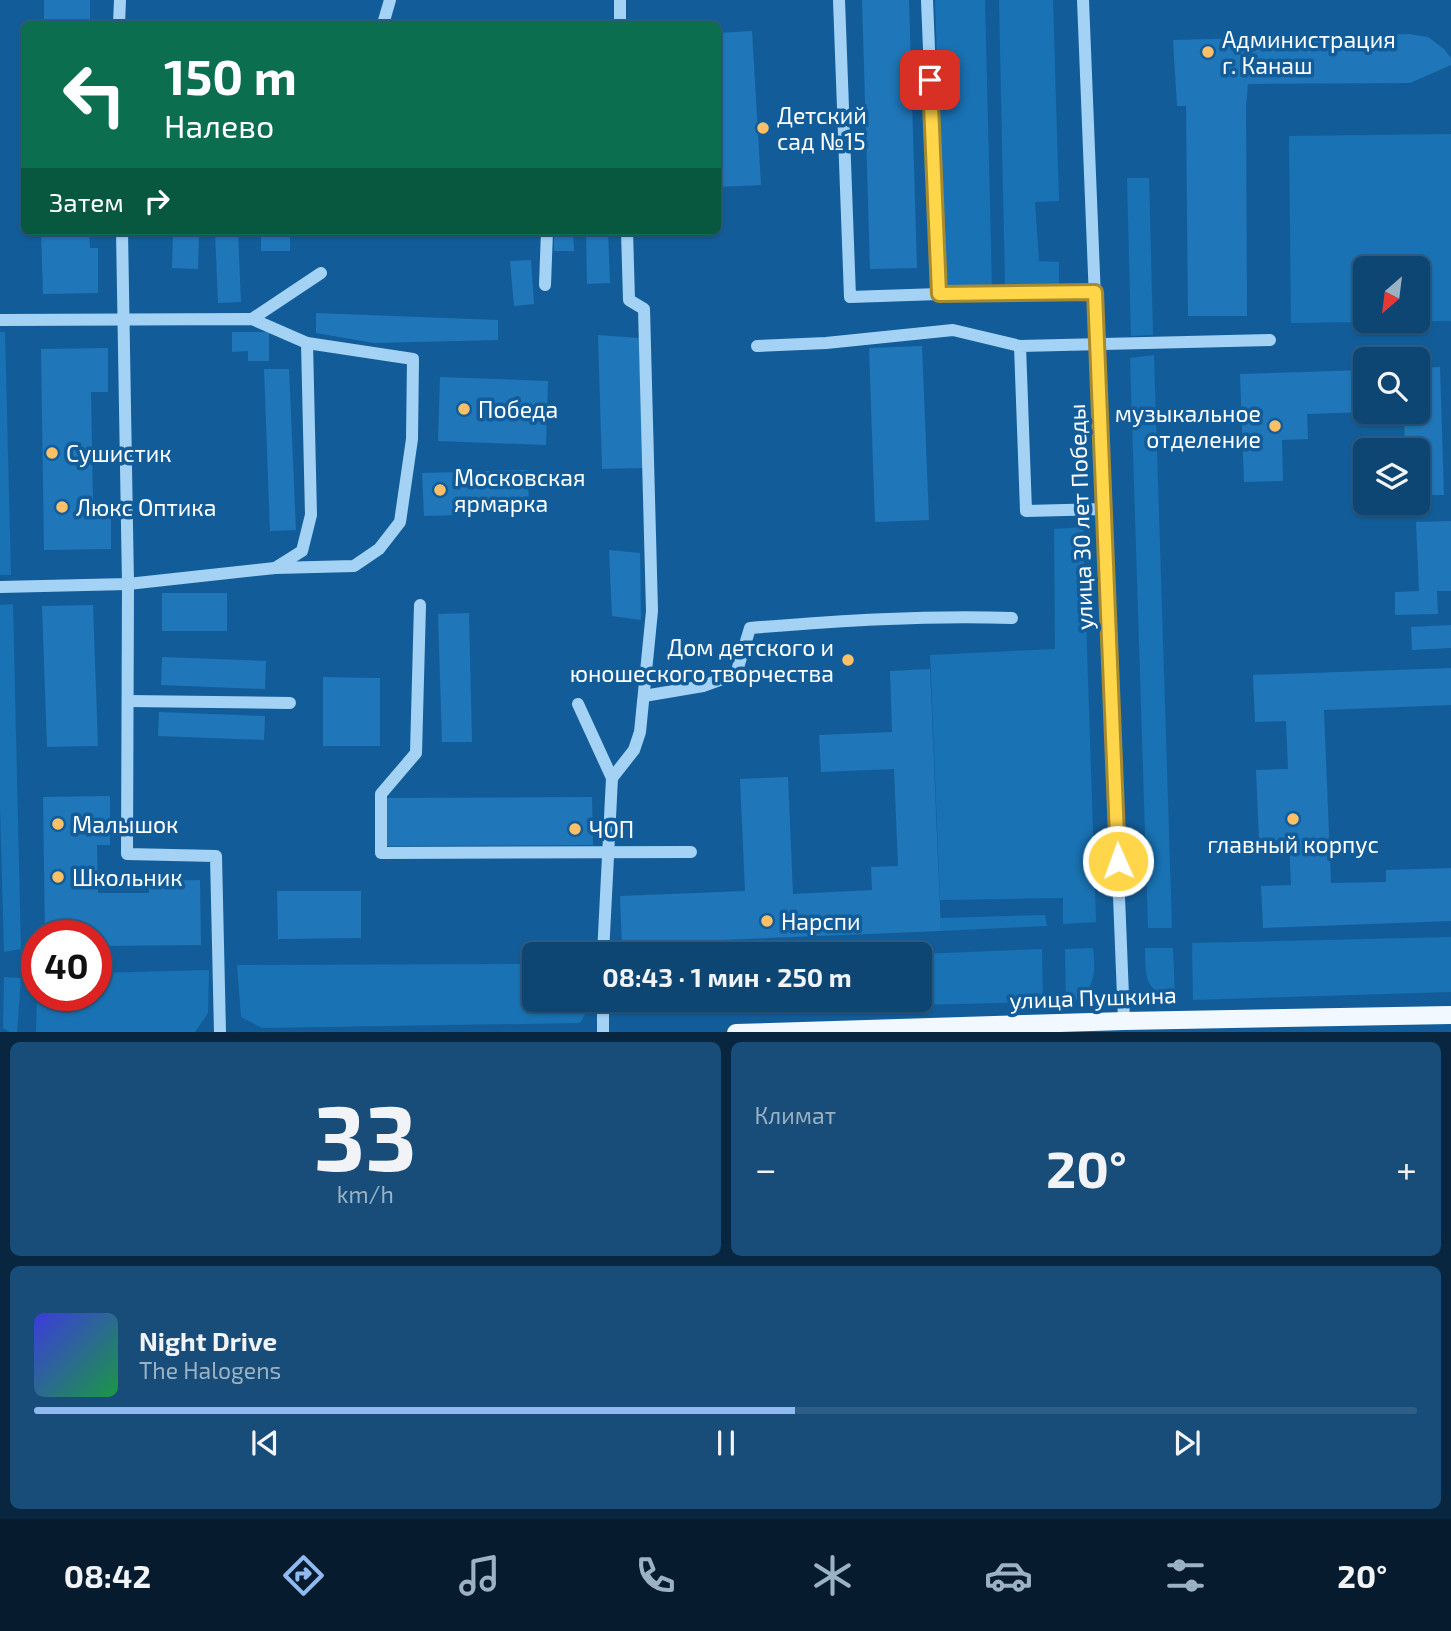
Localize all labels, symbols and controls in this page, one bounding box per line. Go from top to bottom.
place label: Администрация г. Канаш [1222,25,1396,79]
marker: Администрация г. Канаш [1200,44,1216,60]
text: 150 m [164,46,297,105]
icon: left [49,49,140,140]
pin [900,50,960,110]
icon: arrive [911,61,949,99]
place label: Детский сад №15 [777,101,867,155]
text: Налево [164,106,274,144]
marker: Детский сад №15 [755,120,771,136]
icon: right [138,182,176,220]
text: Затем [49,186,124,217]
north arrow [1353,256,1430,332]
map controls [1353,256,1430,515]
button: search [1353,347,1430,424]
place label: Победа [478,395,558,423]
place label: музыкальное отделение [1115,399,1261,453]
marker: Победа [456,401,472,417]
street label: улица 30 лет Победы [1062,403,1099,631]
marker: музыкальное отделение [1267,418,1283,434]
button: layers [1353,438,1430,515]
place label: Сушистик [66,439,172,468]
marker: Сушистик [44,445,60,461]
place label: Московская ярмарка [454,463,586,517]
marker: Московская ярмарка [432,482,448,498]
place label: Люкс Оптика [76,493,216,521]
marker: Люкс Оптика [54,499,70,515]
place label: Дом детского и юношеского творчества [570,633,834,687]
marker: Дом детского и юношеского творчества [840,652,856,668]
place label: Малышок [72,810,178,838]
marker: главный корпус [1285,811,1301,827]
place label: ЧОП [589,815,634,843]
marker: Малышок [50,816,66,832]
marker: ЧОП [567,821,583,837]
position arrow [1081,824,1155,898]
place label: главный корпус [1207,830,1379,859]
place label: Школьник [72,863,183,891]
marker: Школьник [50,869,66,885]
place label: Нарспи [781,907,861,935]
marker: Нарспи [759,913,775,929]
speed limit sign: 40 [21,920,112,1011]
text: 08:43 · 1 мин · 250 m [602,961,852,992]
street label: улица Пушкина [1009,980,1177,1015]
text: 33 [314,1080,417,1189]
text: Климат [755,1101,836,1129]
text: 20° [1046,1136,1127,1198]
text: − [755,1145,777,1191]
text: + [1396,1145,1417,1191]
text: km/h [337,1180,394,1208]
text: Night Drive [139,1325,277,1356]
text: The Halogens [139,1356,281,1384]
icon: previous [246,1424,284,1462]
icon: pause [707,1424,745,1462]
icon: next [1168,1424,1206,1462]
icon: directions [279,1551,328,1600]
icon: music [455,1551,504,1600]
icon: phone [631,1551,680,1600]
icon: climate [808,1551,857,1600]
icon: car [984,1551,1033,1600]
icon: filters [1161,1551,1210,1600]
text: 08:42 [64,1556,151,1594]
text: 20° [1337,1556,1387,1594]

